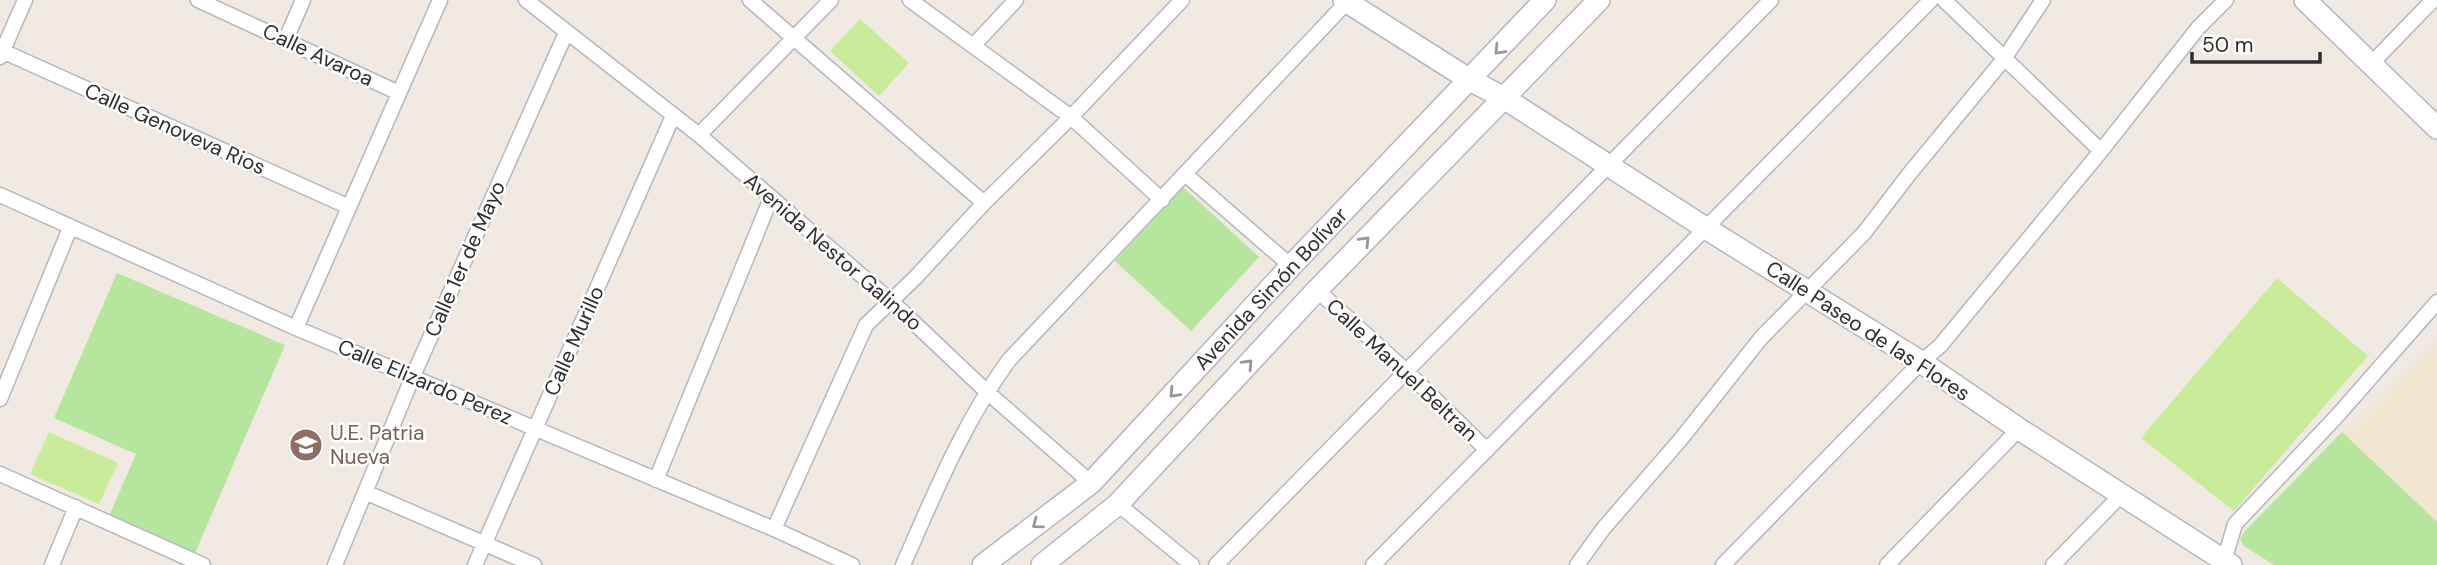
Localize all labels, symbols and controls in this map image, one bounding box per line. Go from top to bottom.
street label: Calle Avaroa [258,17,378,93]
scale bar [2192,21,2320,65]
text: 50 m [2202,31,2253,59]
one-way arrow [1494,42,1507,55]
street label: Calle Genoveva Rios [80,76,270,182]
street label: Avenida Nestor Galindo [738,167,928,337]
street label: Calle 1er de Mayo [418,177,512,341]
street label: Avenida Simón Bolívar [1188,201,1354,376]
one-way arrow [1356,237,1369,250]
street label: Calle Paseo de las Flores [1761,254,1975,408]
street label: Calle Murillo [537,282,611,400]
street label: Calle Manuel Beltran [1320,292,1484,448]
street label: Calle Elizardo Perez [333,333,517,431]
one-way arrow [1240,359,1253,372]
one-way arrow [1170,385,1182,398]
place label: U.E. Patria Nueva [330,419,424,471]
school or university icon: U.E. Patria Nueva [287,426,325,464]
one-way arrow [1032,515,1045,528]

